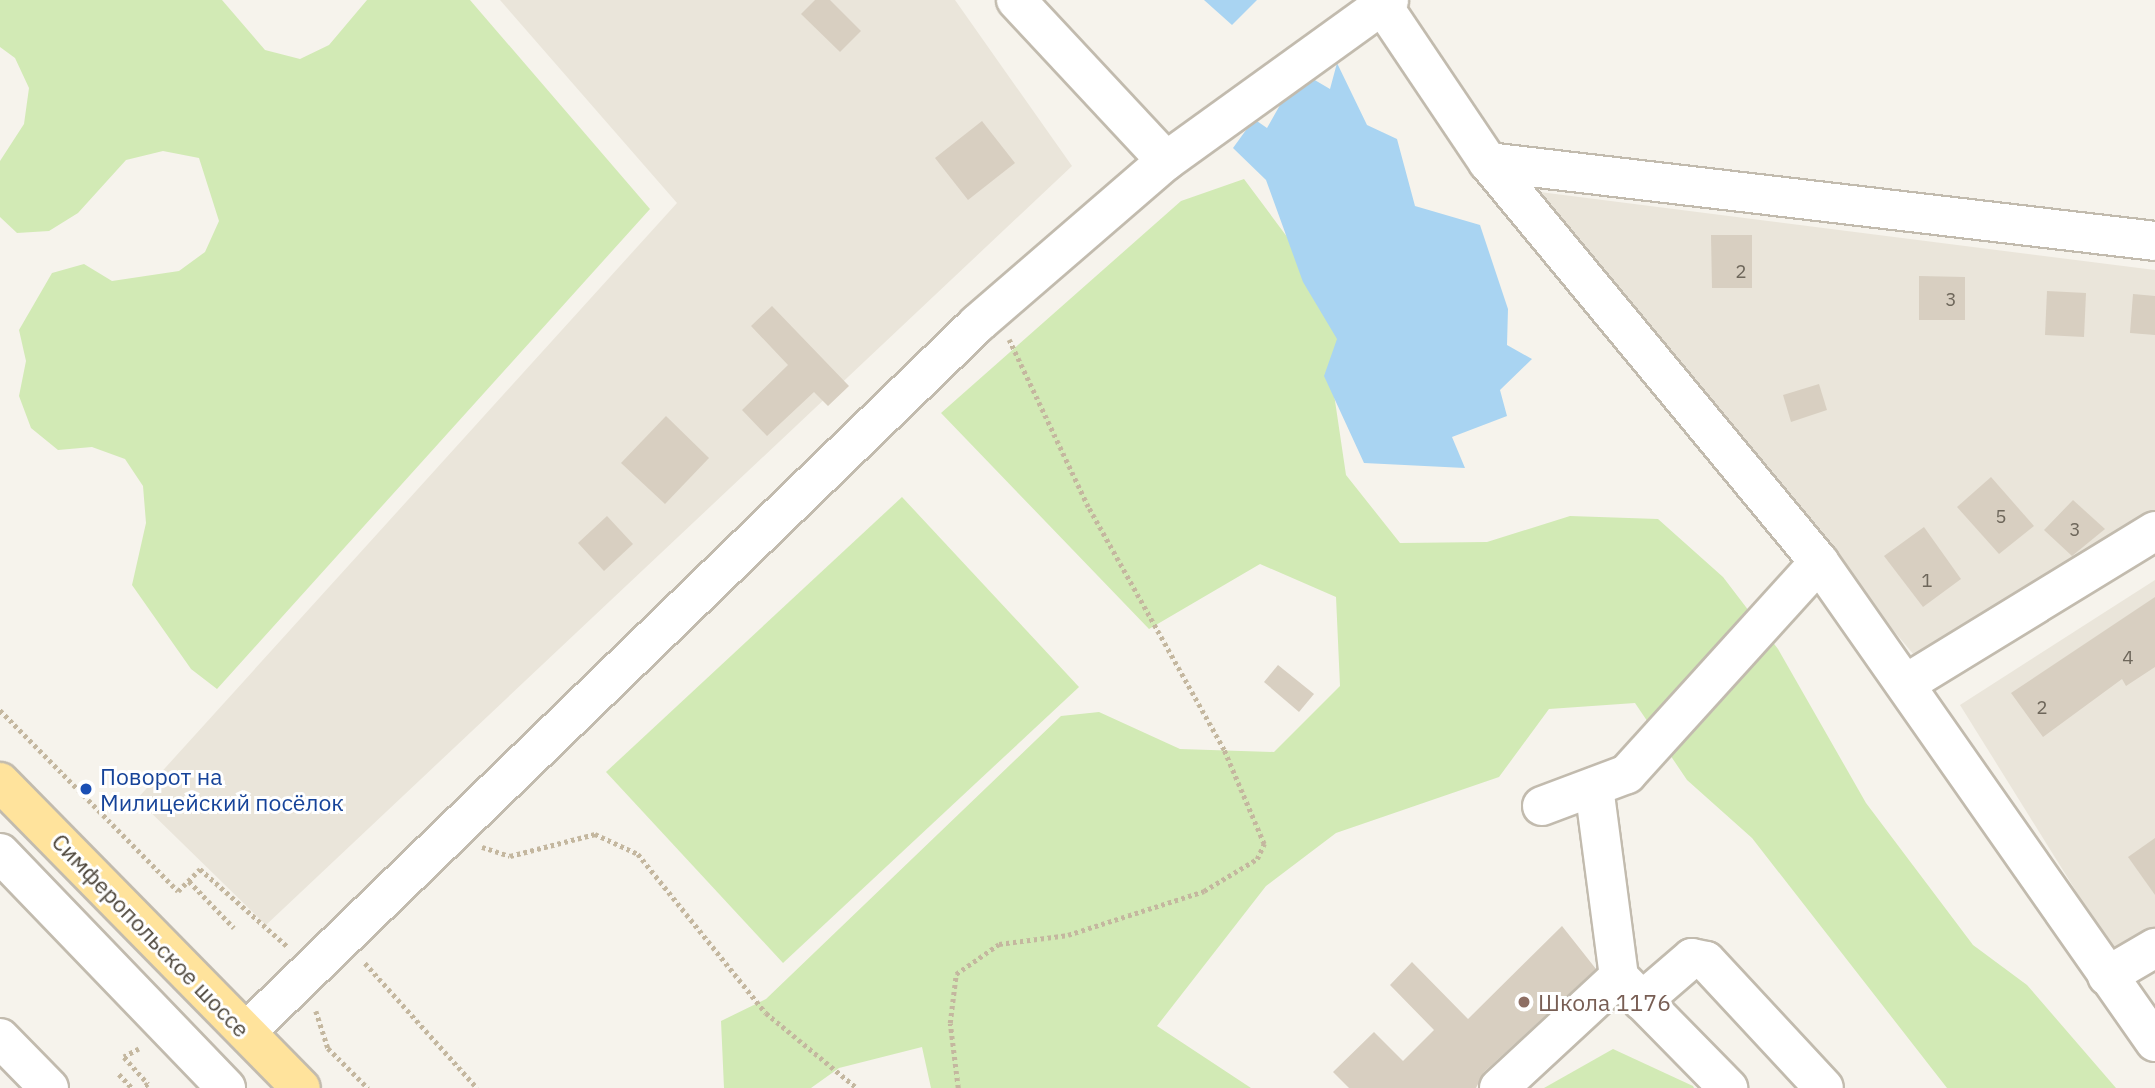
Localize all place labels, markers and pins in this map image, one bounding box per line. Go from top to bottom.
place label: Поворот на Милицейский посёлок [100,762,344,816]
marker: Поворот на Милицейский посёлок [78,781,94,797]
place label: Школа 1176 [1538,988,1671,1016]
marker: Школа 1176 [1516,994,1532,1010]

